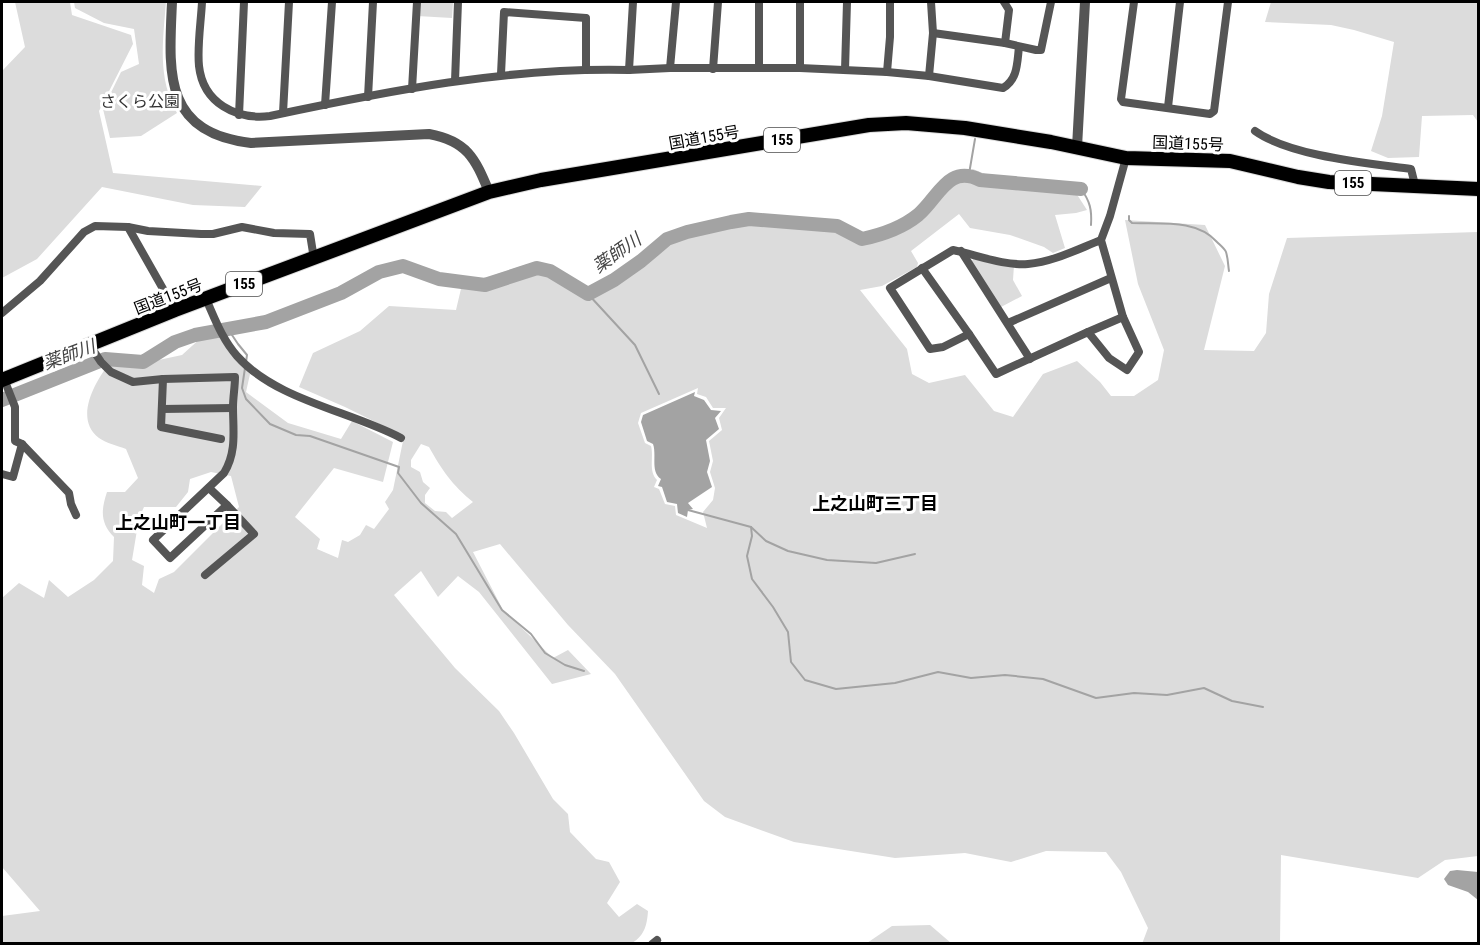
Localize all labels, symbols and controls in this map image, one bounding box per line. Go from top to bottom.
park label: さくら公園 [100,92,180,111]
street label: 国道155号 [667,122,741,153]
road number: 155 [764,128,800,152]
street label: 国道155号 [1152,133,1224,154]
road number: 155 [1335,171,1371,195]
water label: 薬師川 [589,227,646,277]
road number: 155 [226,272,262,296]
street label: 国道155号 [131,275,205,318]
water label: 薬師川 [40,335,100,374]
district label: 上之山町三丁目 [812,493,938,514]
district label: 上之山町一丁目 [115,512,241,533]

